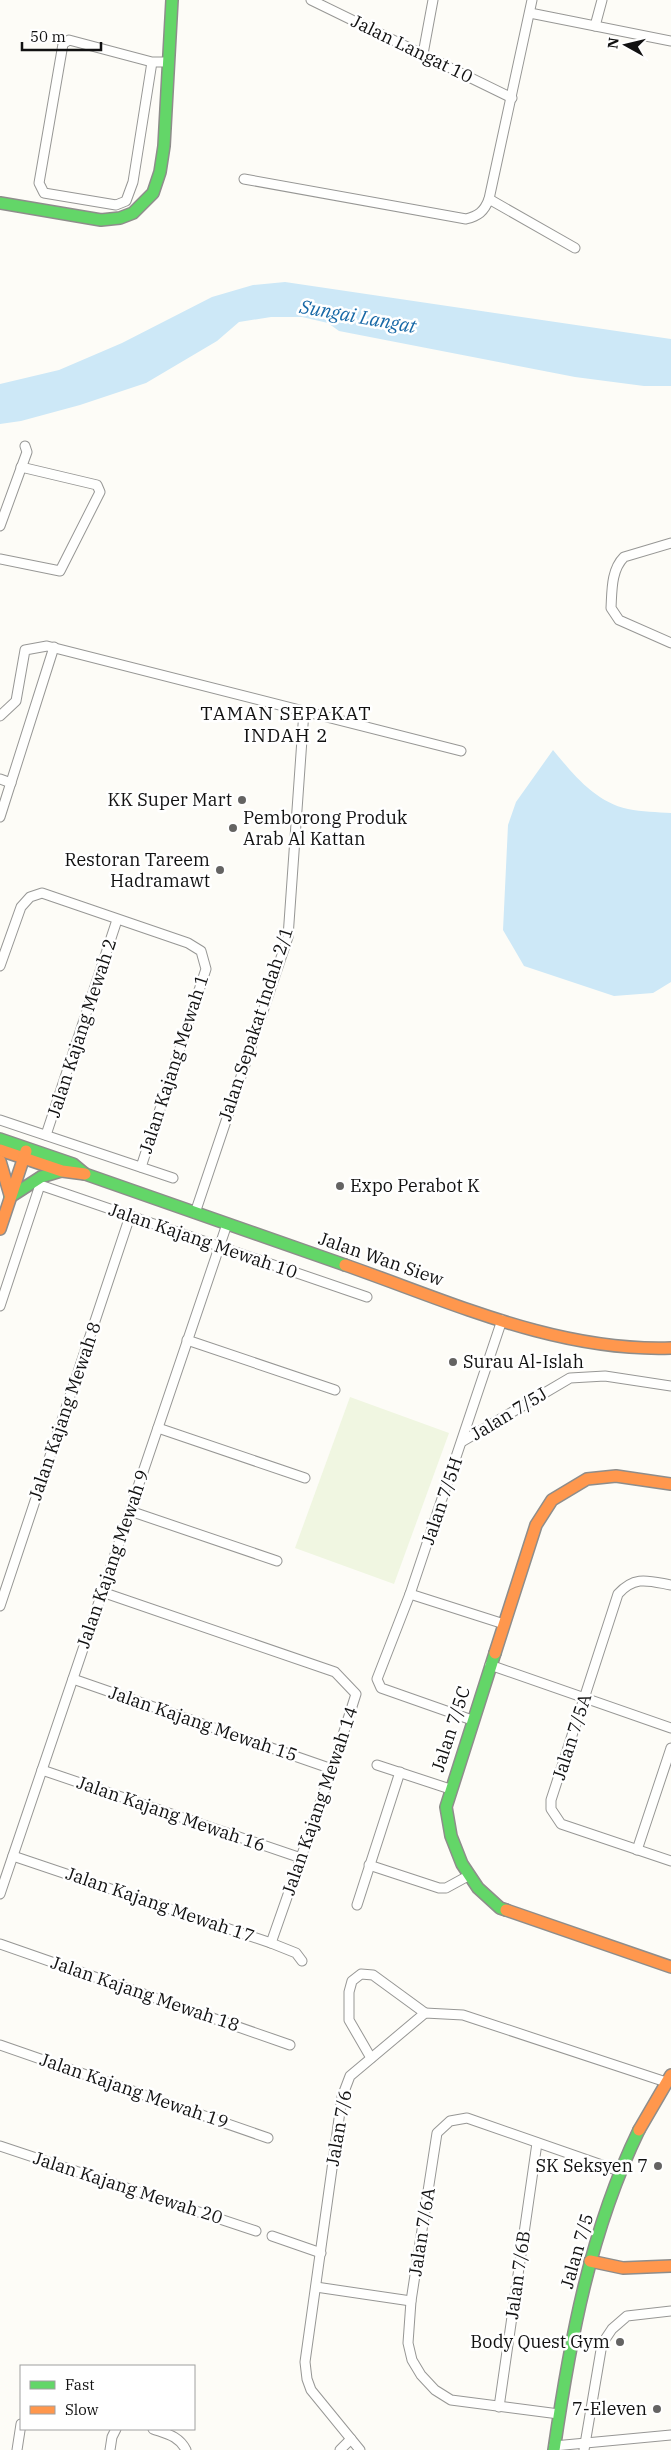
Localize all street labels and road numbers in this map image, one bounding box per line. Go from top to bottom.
street label: Jalan Langat 10 [348,9,477,88]
street label: Jalan Sepakat Indah 2/1 [213,924,298,1124]
street label: Jalan Kajang Mewah 2 [42,935,121,1120]
street label: Jalan Kajang Mewah 1 [134,971,213,1156]
street label: Jalan Kajang Mewah 10 [106,1197,300,1284]
street label: Jalan Wan Siew [316,1226,447,1291]
street label: Jalan Kajang Mewah 8 [23,1319,106,1503]
street label: Jalan 7/5J [466,1382,551,1445]
street label: Jalan 7/5H [416,1454,467,1548]
street label: Jalan Kajang Mewah 9 [71,1467,154,1651]
street label: Jalan Kajang Mewah 15 [106,1680,300,1767]
street label: Jalan 7/5C [426,1683,475,1775]
street label: Jalan 7/5A [547,1690,596,1783]
street label: Jalan Kajang Mewah 14 [276,1704,363,1898]
street label: Jalan Kajang Mewah 16 [74,1770,268,1857]
street label: Jalan Kajang Mewah 17 [63,1861,257,1948]
street label: Jalan Kajang Mewah 18 [48,1950,242,2037]
street label: Jalan Kajang Mewah 19 [37,2047,231,2134]
street label: Jalan 7/6 [320,2088,357,2168]
street label: Jalan Kajang Mewah 20 [30,2146,226,2229]
street label: Jalan 7/6A [403,2185,440,2278]
street label: Jalan 7/5 [555,2211,598,2291]
street label: Jalan 7/6B [500,2229,535,2321]

